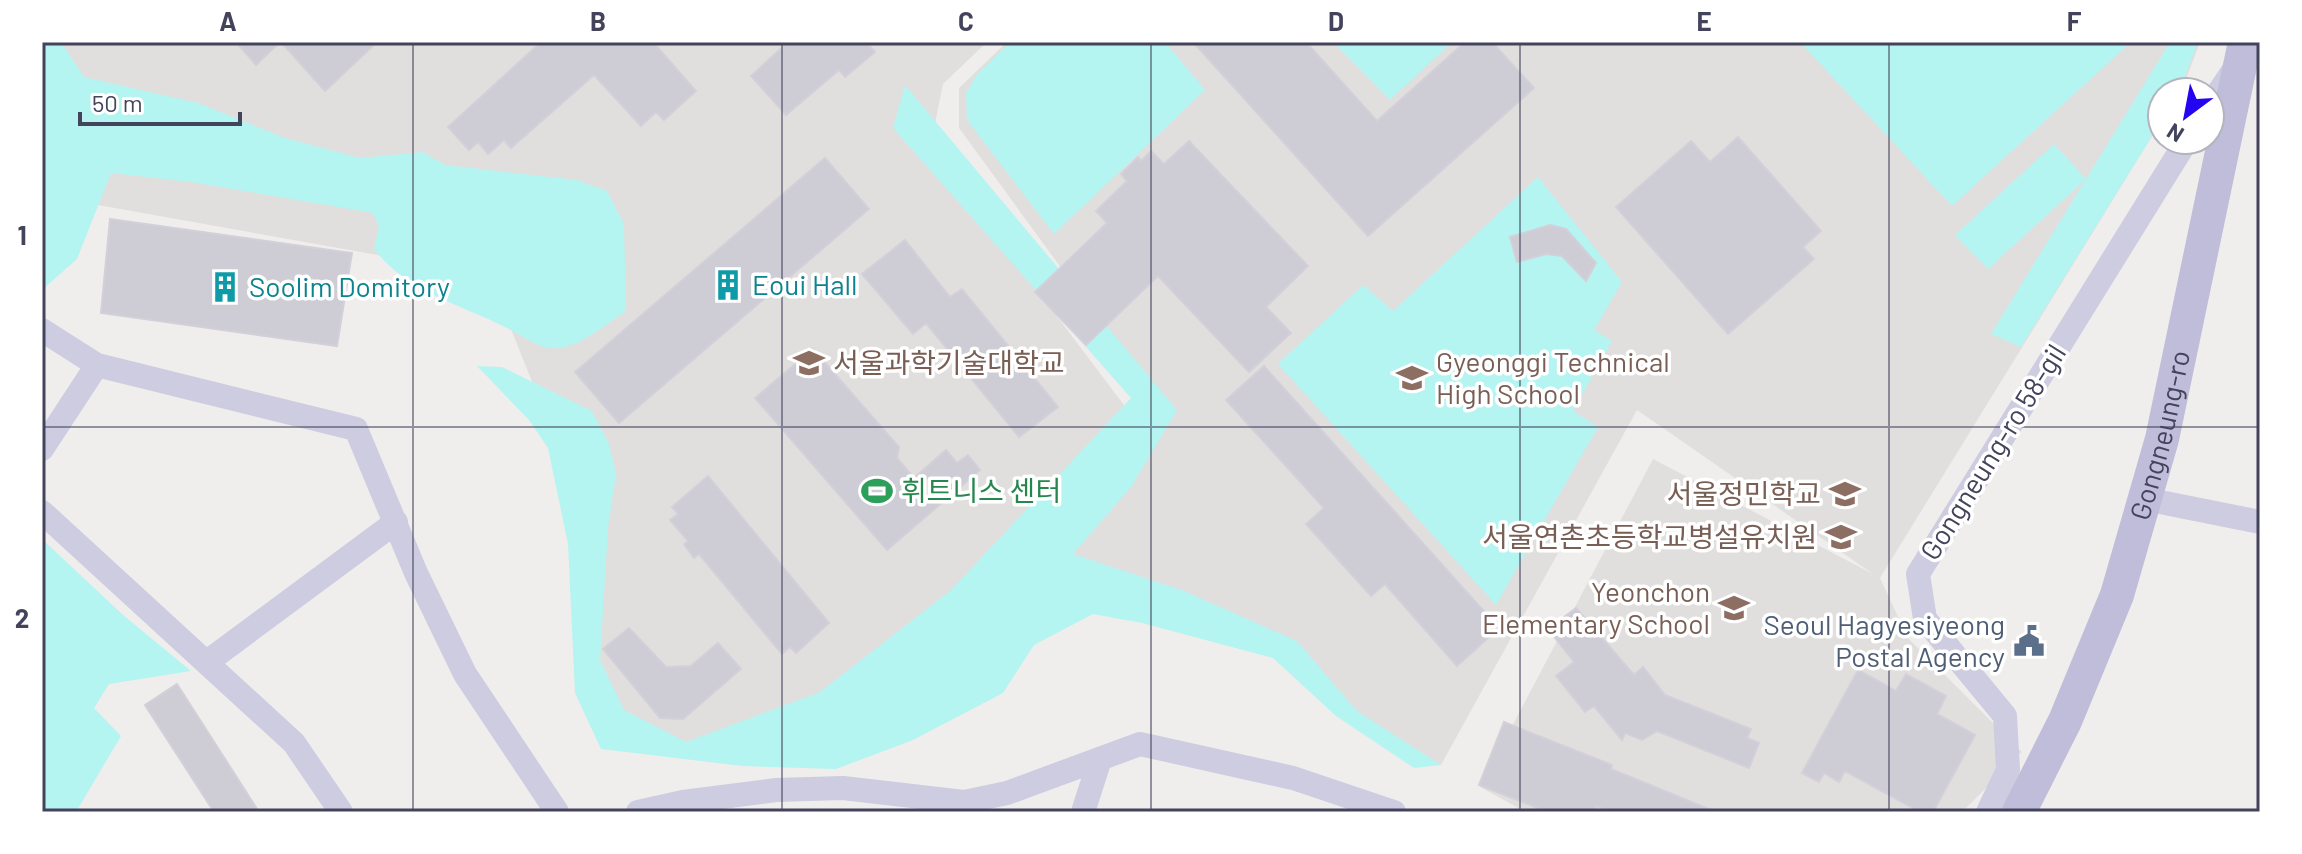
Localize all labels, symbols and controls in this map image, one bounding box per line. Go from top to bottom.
text: A [219,5,237,36]
text: B [590,5,606,36]
text: C [958,5,974,36]
text: D [1328,5,1344,36]
text: E [1696,5,1712,36]
text: F [2067,5,2082,36]
scale bar [80,76,240,126]
north arrow [2146,76,2226,156]
text: 50 m [92,88,143,117]
text: N [2162,119,2188,149]
text: 1 [17,219,27,250]
place label: Eoui Hall [752,267,857,301]
building icon: Eoui Hall [711,268,745,302]
place label: Soolim Domitory [249,269,450,303]
building icon: Soolim Domitory [208,270,242,304]
street label: Gongneung-ro 58-gil [1912,337,2072,566]
place label: Gyeonggi Technical High School [1436,344,1670,410]
place label: 서울과학기술대학교 [833,345,1065,379]
school or university icon: 서울과학기술대학교 [792,346,826,380]
street label: Gongneung-ro [2122,347,2196,524]
school or university icon: Gyeonggi Technical High School [1395,361,1429,395]
place label: 휘트니스 센터 [901,473,1061,507]
sports icon: 휘트니스 센터 [860,474,894,508]
place label: 서울정민학교 [1666,476,1821,510]
school or university icon: 서울정민학교 [1828,477,1862,511]
place label: 서울연촌초등학교병설유치원 [1482,519,1817,553]
school or university icon: 서울연촌초등학교병설유치원 [1824,520,1858,554]
place label: Yeonchon Elementary School [1482,574,1710,640]
school or university icon: Yeonchon Elementary School [1717,591,1751,625]
text: 2 [15,602,29,633]
place label: Seoul Hagyesiyeong Postal Agency [1763,607,2005,673]
public building icon: Seoul Hagyesiyeong Postal Agency [2012,624,2046,658]

